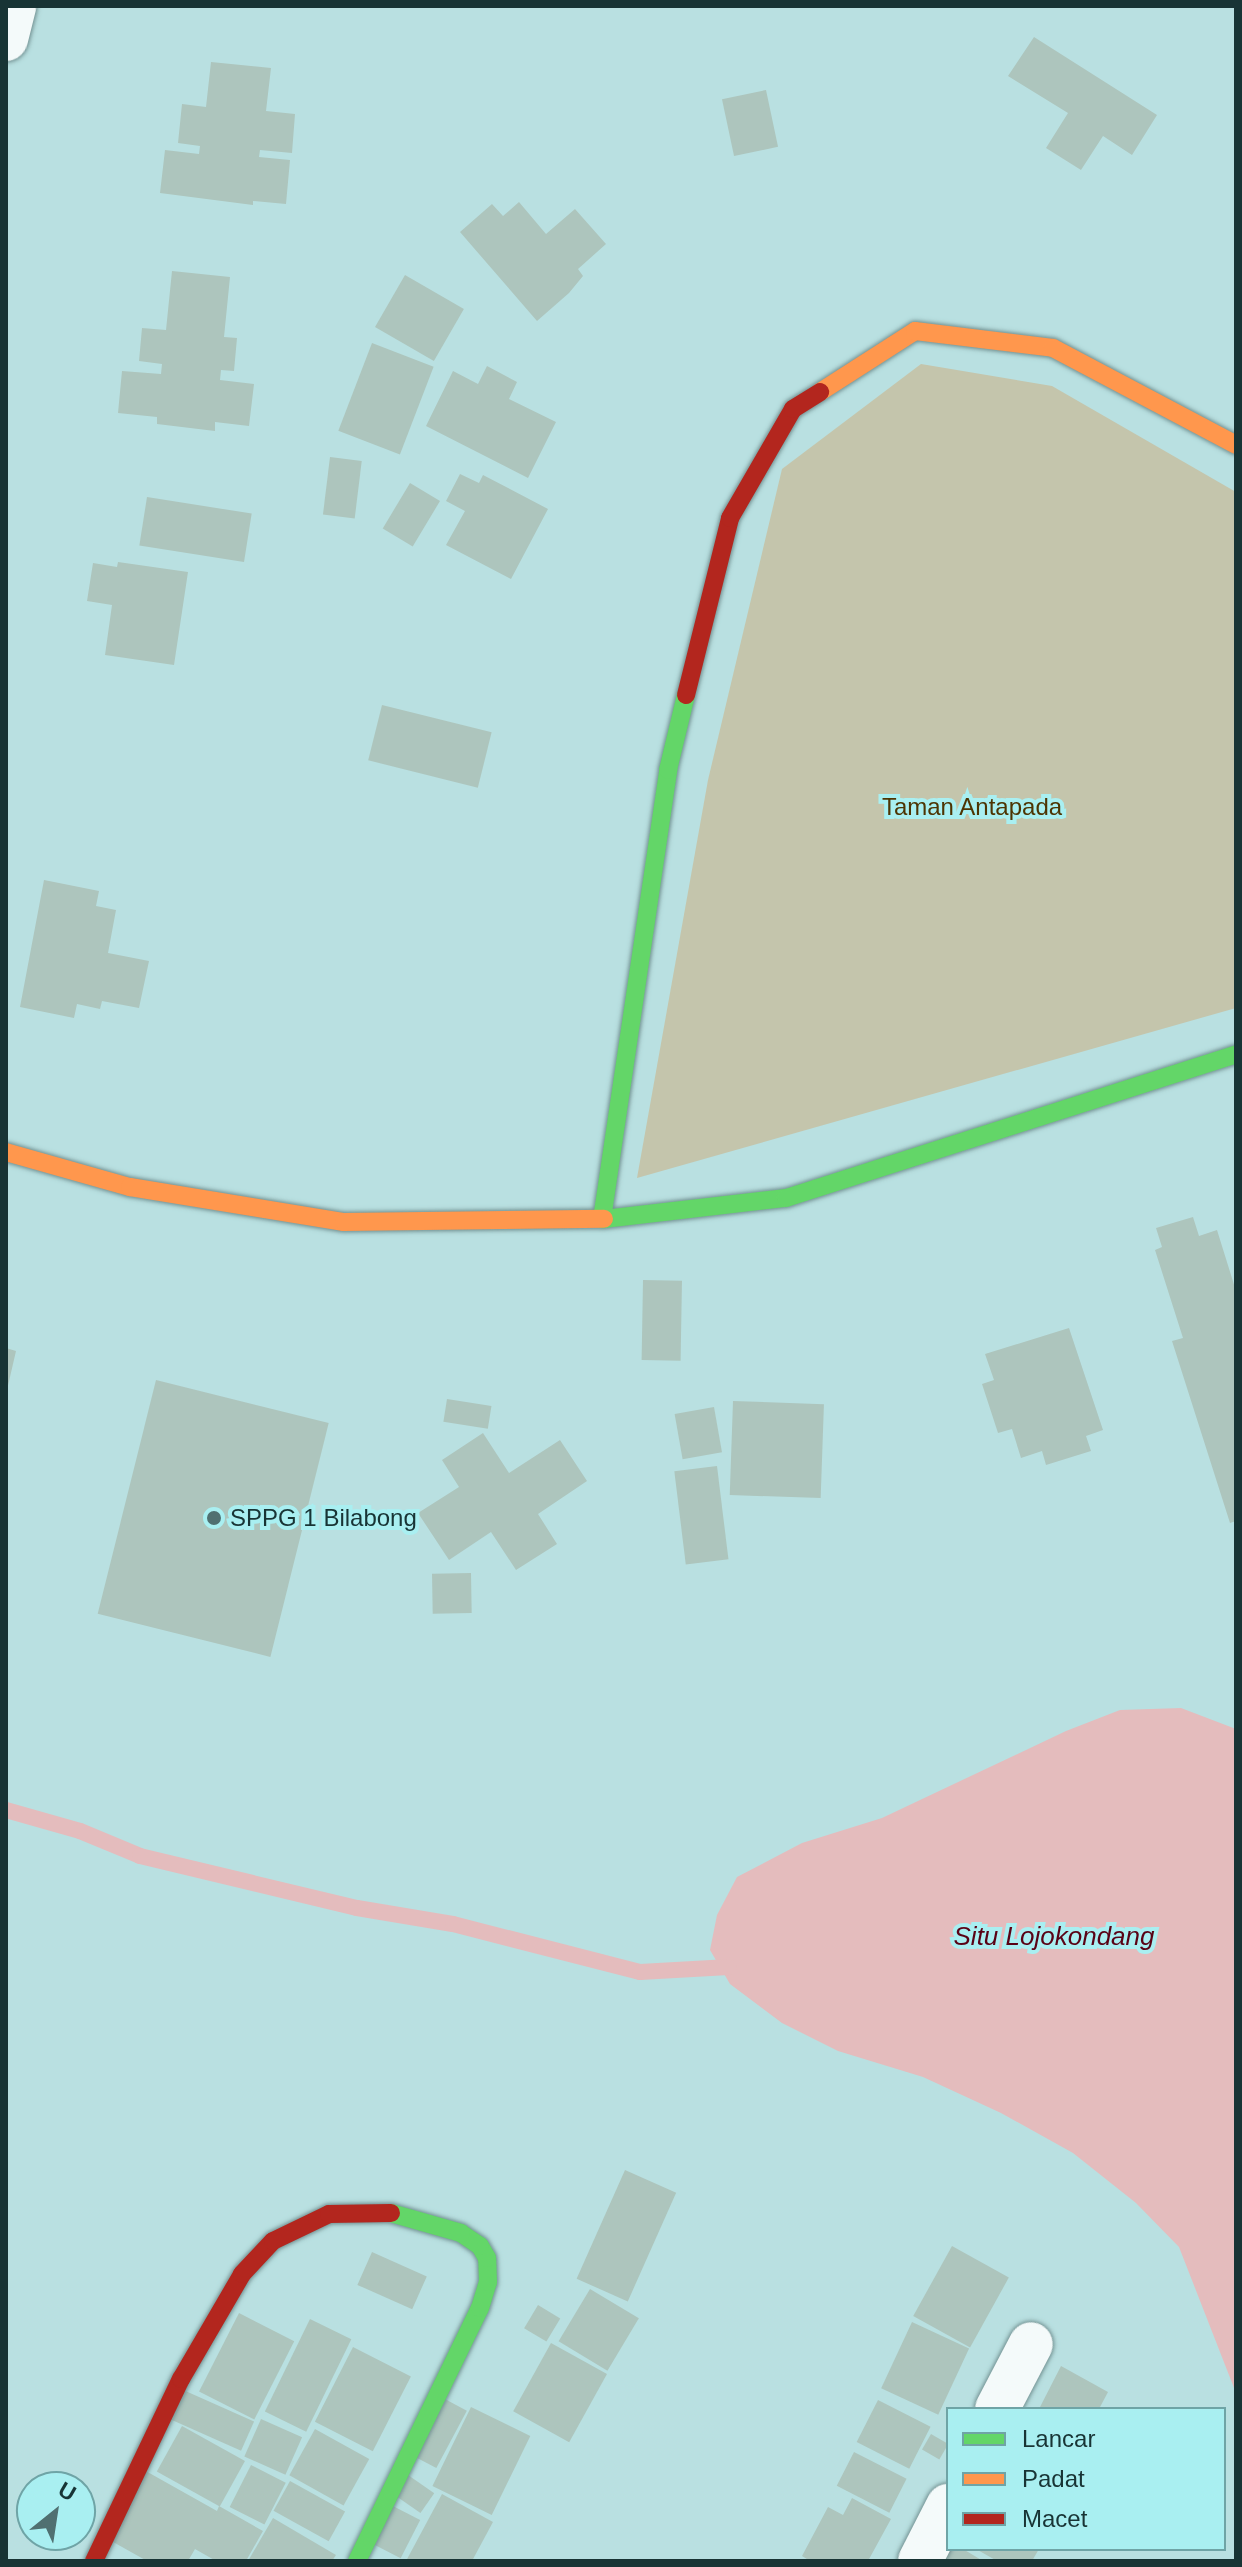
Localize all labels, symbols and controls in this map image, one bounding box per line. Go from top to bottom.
park label: Taman Antapada [881,793,1063,821]
place label: SPPG 1 Bilabong [230,1504,417,1532]
marker: SPPG 1 Bilabong [205,1509,223,1527]
water label: Situ Lojokondang [954,1921,1154,1953]
legend [946,2407,1226,2551]
text: Lancar [1022,2425,1095,2452]
text: Padat [1022,2465,1085,2492]
north arrow [16,2471,96,2551]
text: U [54,2477,80,2506]
text: Macet [1022,2505,1087,2532]

